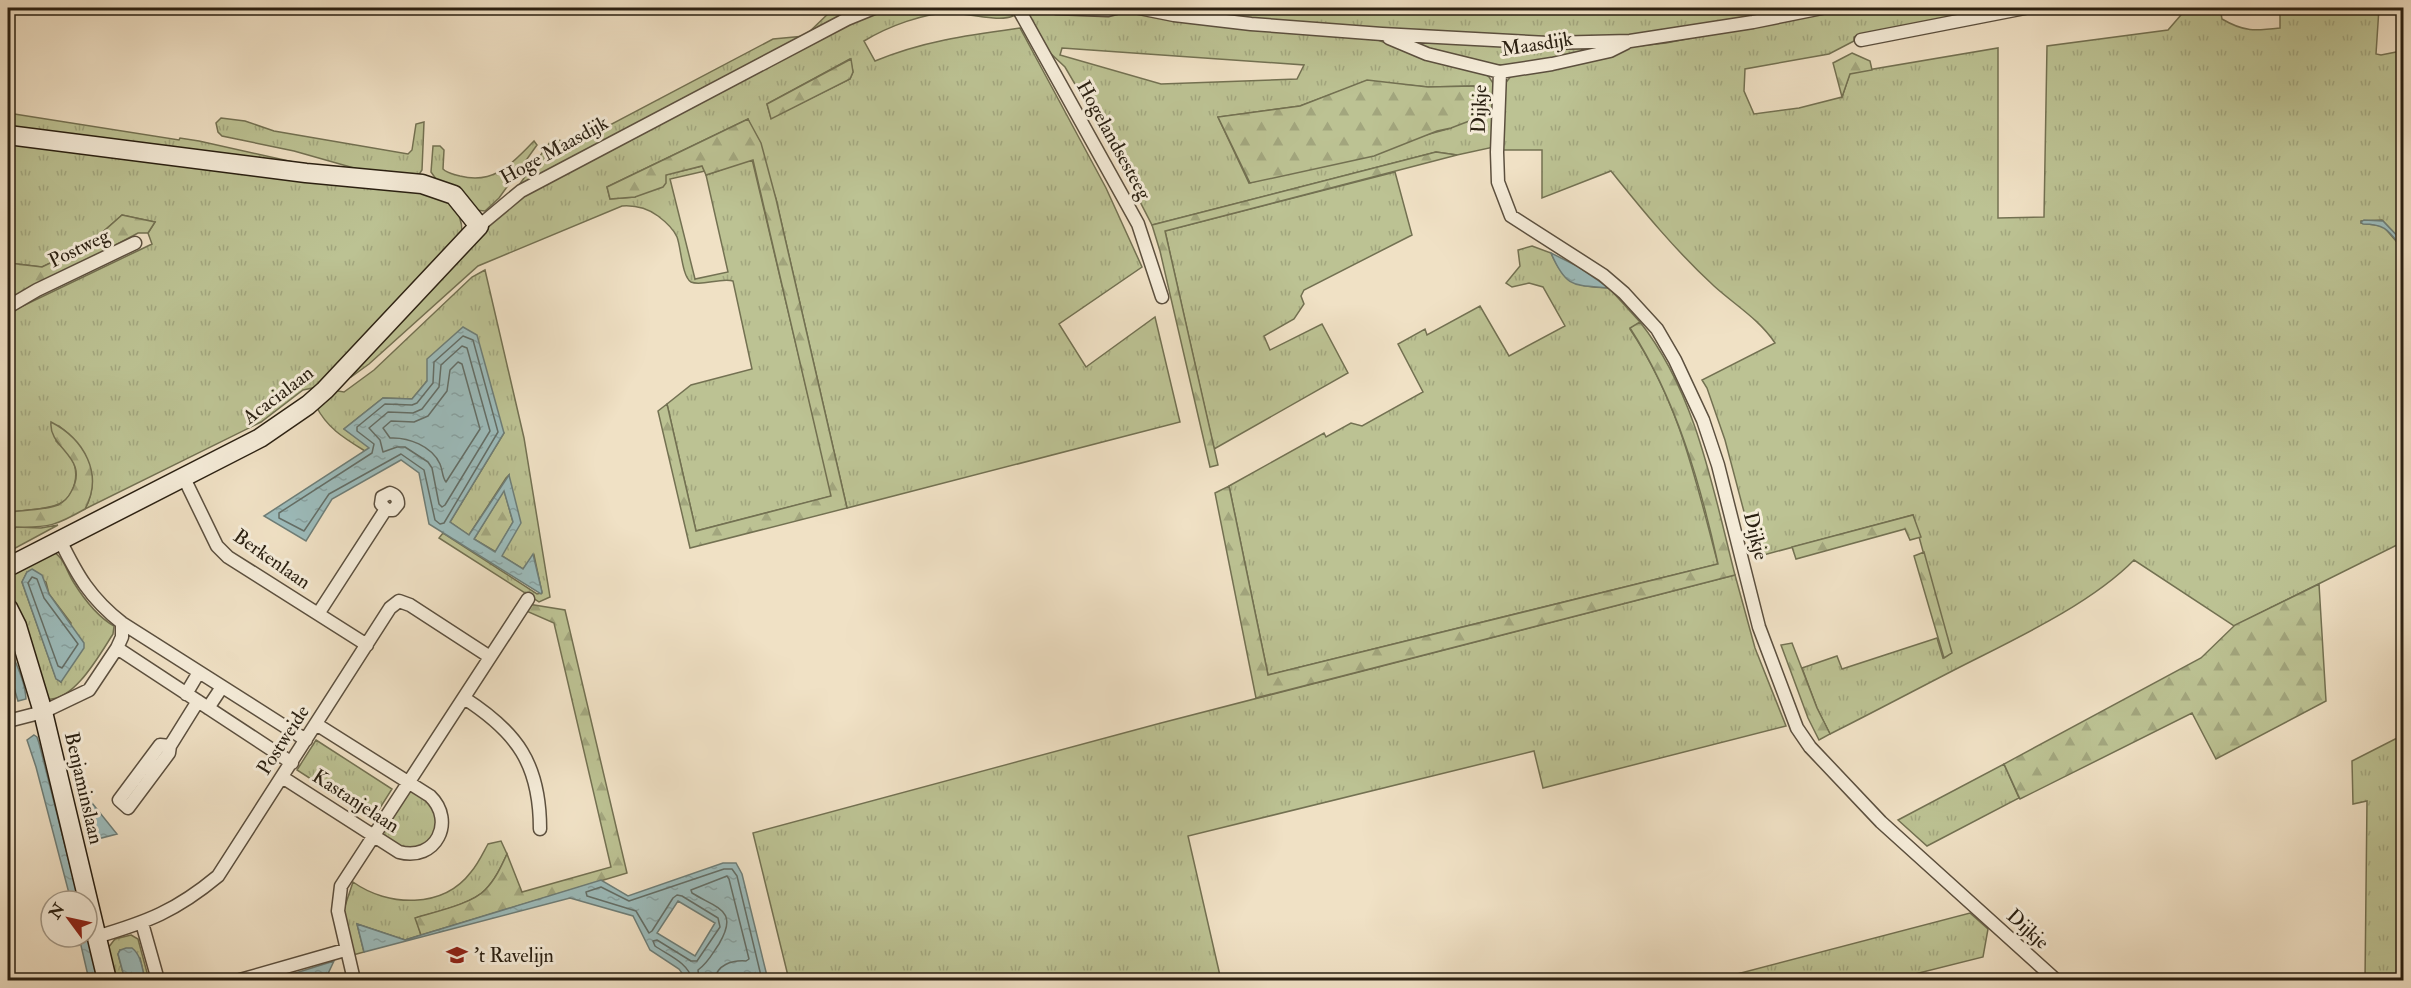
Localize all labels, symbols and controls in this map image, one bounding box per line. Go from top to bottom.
street label: Maasdijk [1500,26,1575,62]
street label: Hogelandsesteeg [1071,76,1158,205]
street label: Dijkje [1466,84,1492,134]
street label: Hoge Maasdijk [495,110,613,190]
street label: Postweg [45,222,114,273]
street label: Acacialaan [237,360,318,430]
street label: Dijkje [1738,509,1774,563]
street label: Berkenlaan [229,523,315,595]
street label: Postweide [251,700,315,780]
street label: Benjaminslaan [59,729,109,847]
street label: Kastanjelaan [308,764,404,838]
north arrow [39,889,99,949]
text: N [44,899,70,924]
street label: Dijkje [2002,903,2054,955]
school or university icon: 't Ravelijn [445,943,469,967]
place label: 't Ravelijn [474,943,554,968]

